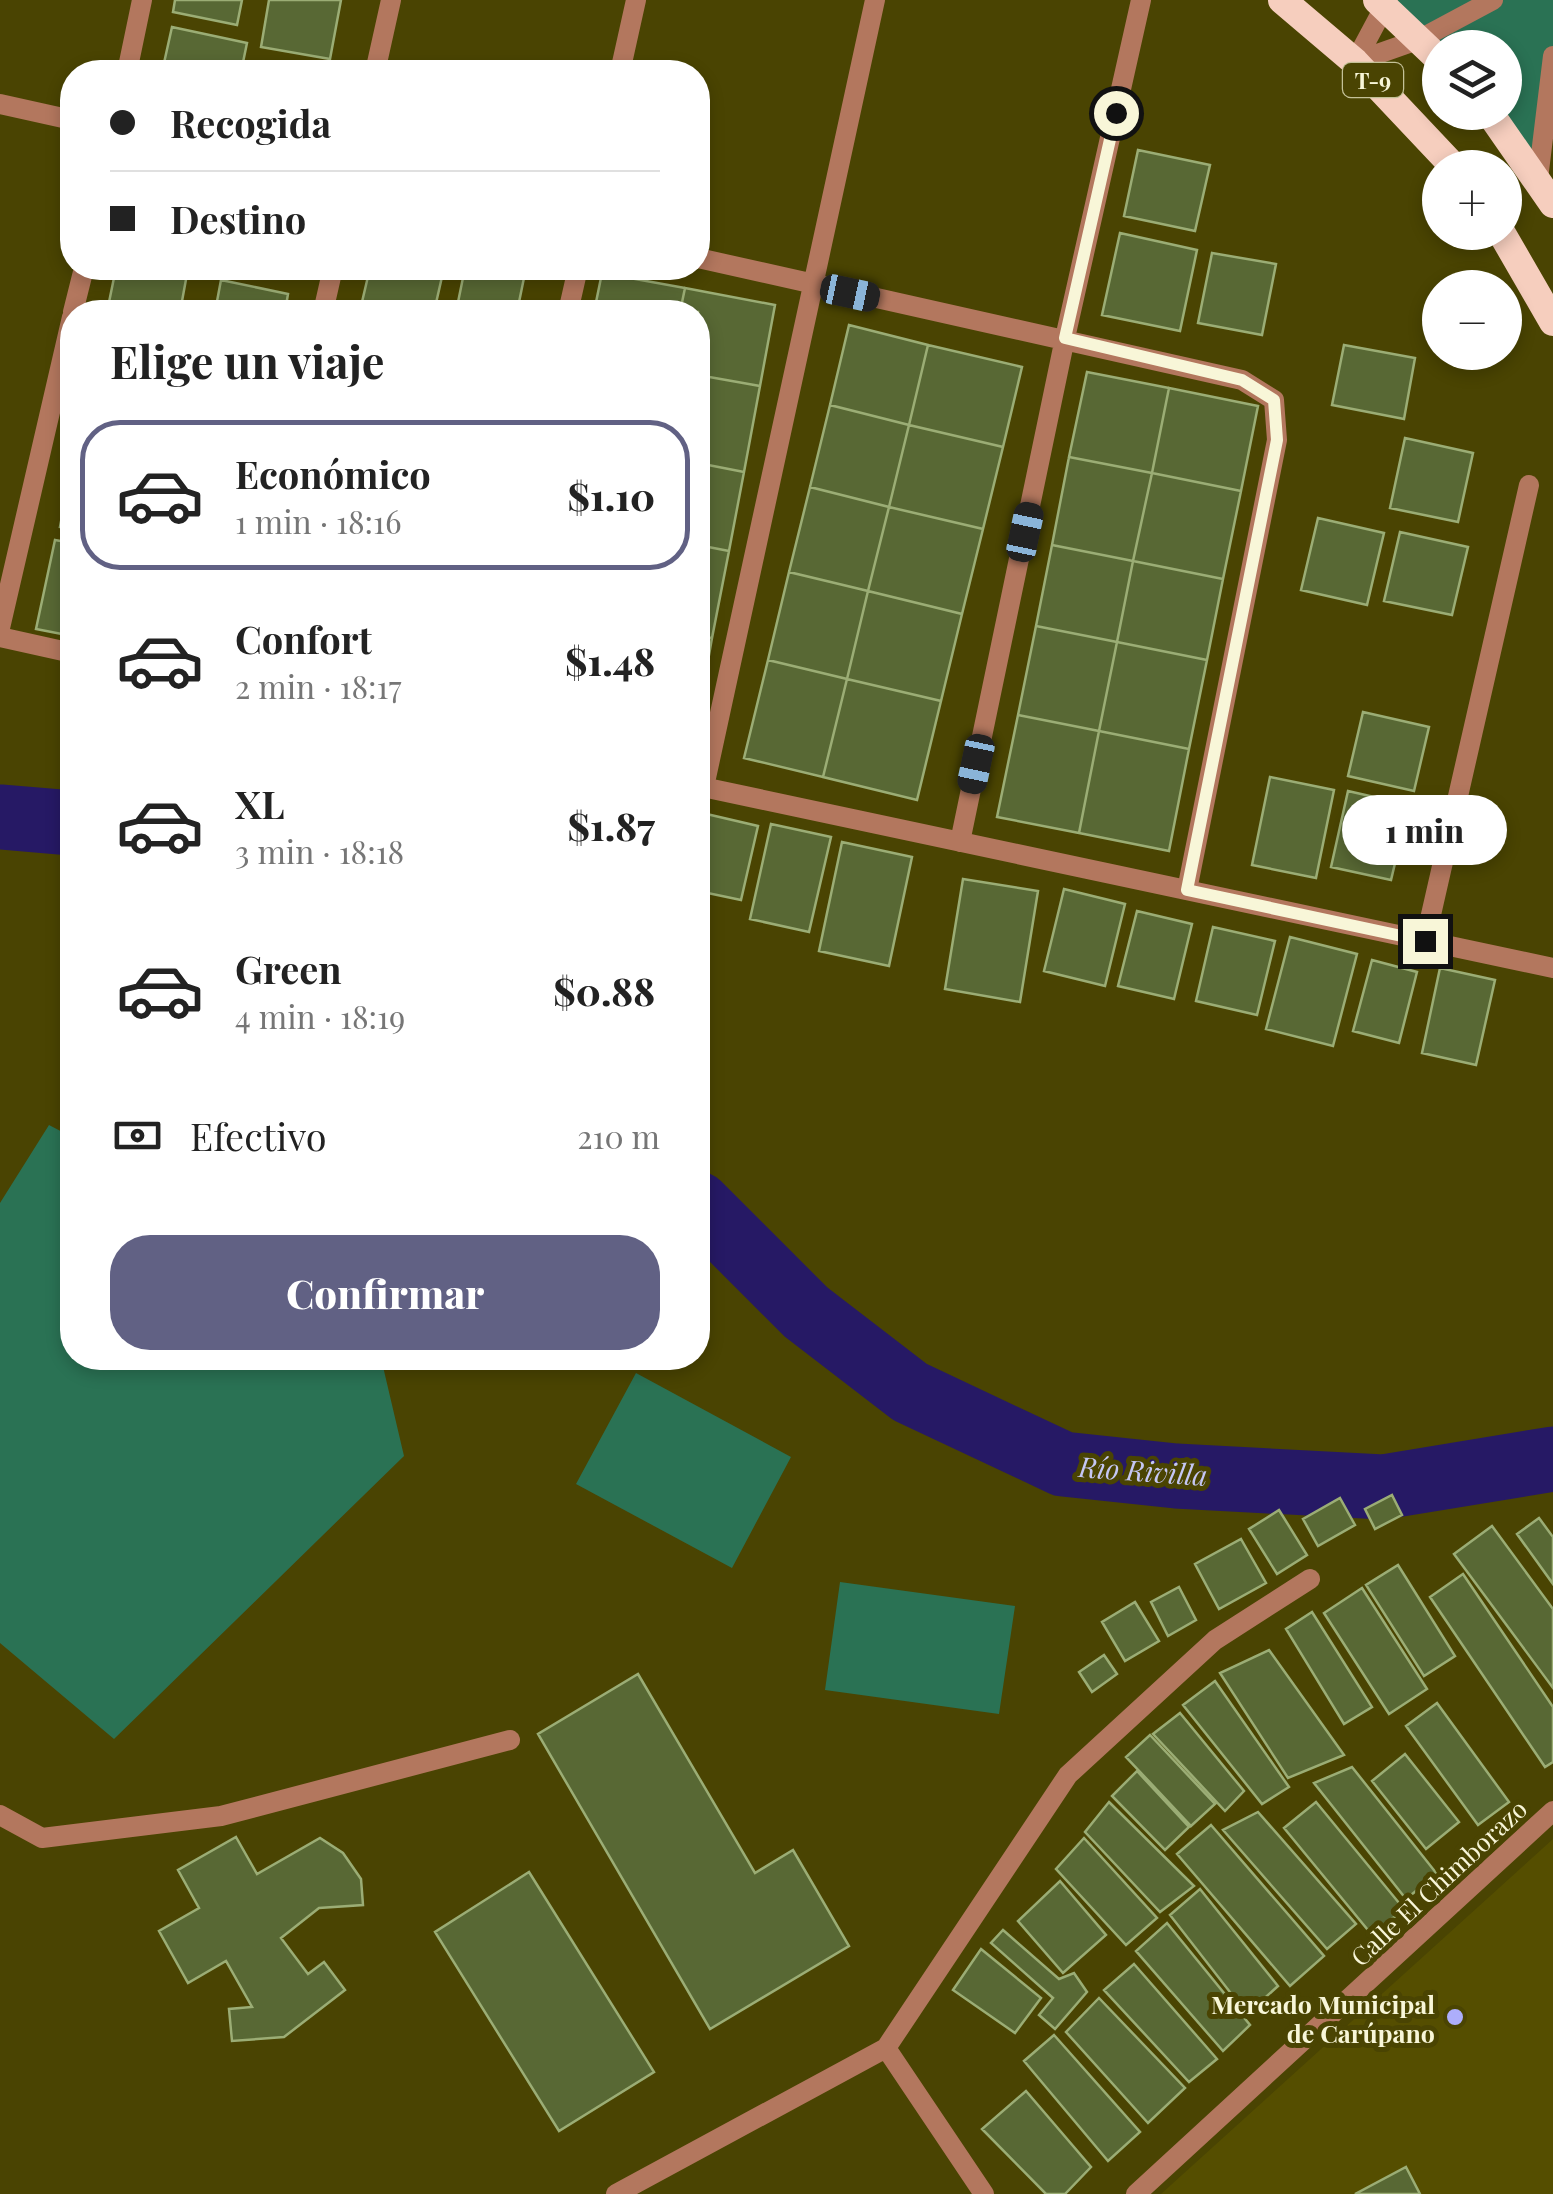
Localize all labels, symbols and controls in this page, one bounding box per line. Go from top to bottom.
map controls [1422,30,1522,370]
button: layers [1422,30,1522,130]
road number: T-9 [1343,63,1403,97]
route start [1094,91,1139,136]
text: Recogida [170,97,331,148]
button: + [1422,150,1522,250]
text: Destino [170,193,306,244]
button: − [1422,270,1522,370]
car [818,272,882,314]
text: Elige un viaje [110,330,385,390]
text: Económico [235,448,431,499]
icon: car [115,450,205,540]
text: $1.10 [567,470,655,521]
text: 1 min · 18:16 [235,499,401,542]
car [1004,500,1046,564]
text: Confort [235,613,372,664]
icon: car [115,615,205,705]
text: $1.48 [565,635,655,686]
text: 2 min · 18:17 [235,664,401,707]
car [955,732,997,796]
text: XL [235,778,284,829]
icon: car [115,780,205,870]
callout: 1 min [1342,796,1508,866]
text: $1.87 [568,800,655,851]
text: 1 min [1385,808,1464,851]
text: 3 min · 18:18 [235,829,404,872]
route end [1403,919,1448,964]
text: Green [235,943,342,994]
icon: car [115,945,205,1035]
text: $0.88 [553,965,655,1016]
text: 4 min · 18:19 [235,994,405,1037]
icon: cash [110,1108,165,1163]
text: Efectivo [190,1110,326,1161]
text: 210 m [577,1114,660,1157]
button: Confirmar [110,1235,660,1350]
water label: Río Rivilla [1076,1447,1209,1493]
street label: Calle El Chimborazo [1343,1792,1533,1972]
place label: Mercado Municipal de Carúpano [1211,1987,1435,2049]
marker: Mercado Municipal de Carúpano [1444,2006,1466,2028]

